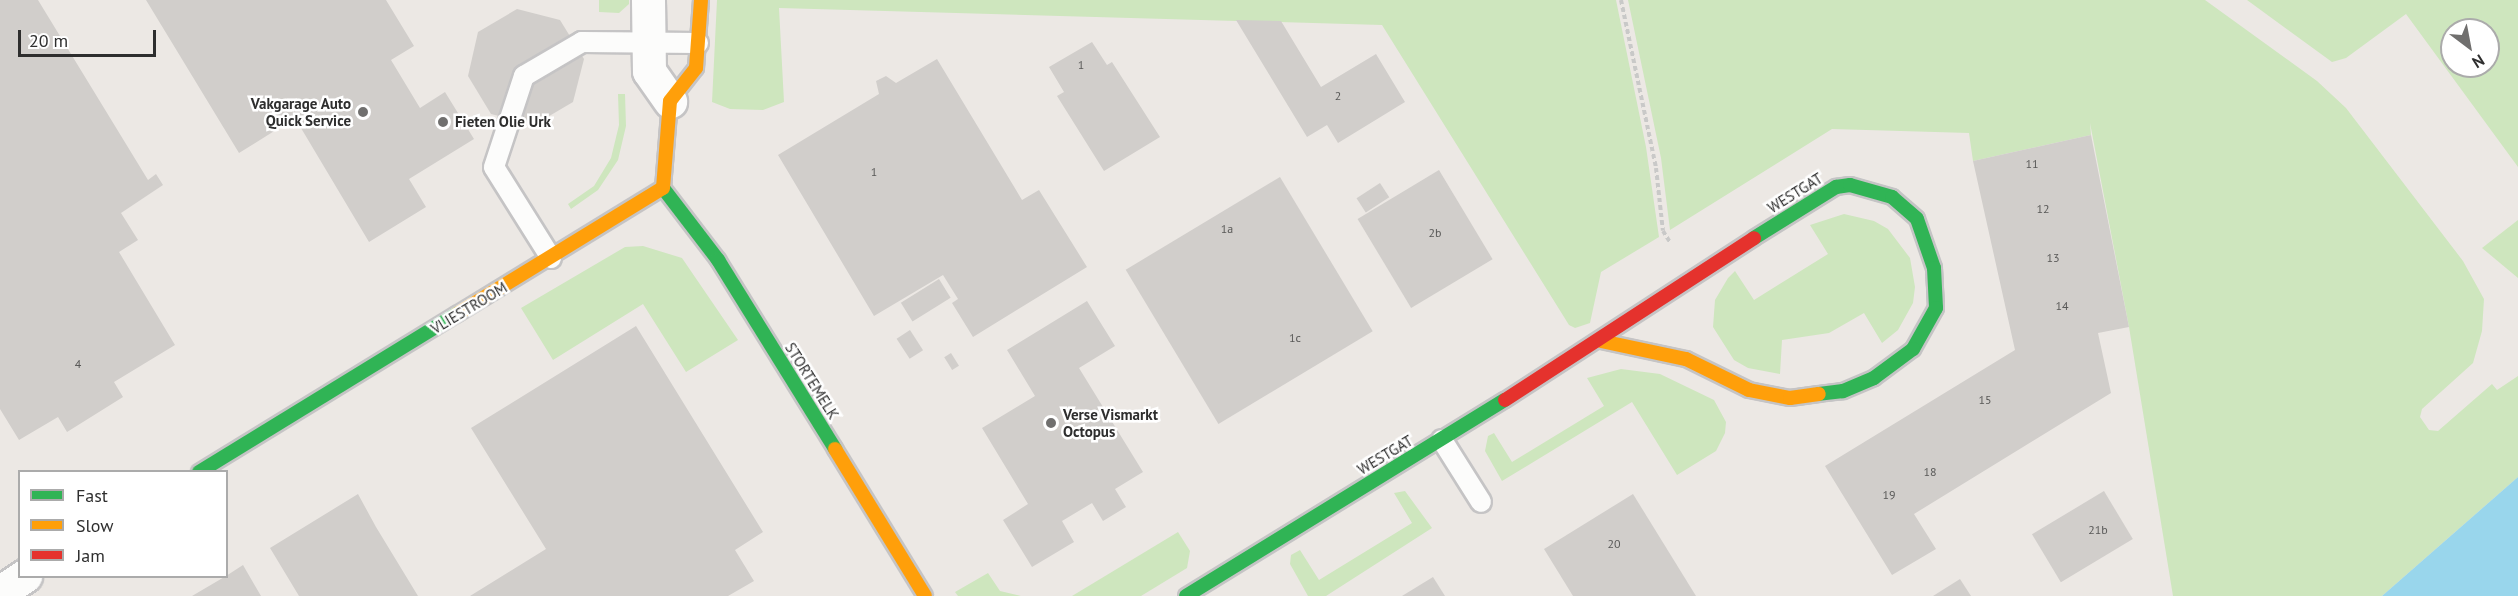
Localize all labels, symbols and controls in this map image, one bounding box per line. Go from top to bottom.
scale bar [21,18,159,56]
north arrow [2440,18,2500,78]
text: 20 m [29,29,68,52]
text: N [2469,50,2488,73]
house number: 1 [1078,58,1084,72]
house number: 2 [1335,89,1341,103]
place label: Vakgarage Auto Quick Service [250,94,351,129]
marker: Vakgarage Auto Quick Service [356,105,370,119]
place label: Fieten Olie Urk [455,113,551,131]
marker: Fieten Olie Urk [436,115,450,129]
house number: 11 [2025,157,2039,171]
house number: 1 [871,165,877,179]
street label: WESTGAT [1764,169,1826,217]
house number: 12 [2036,202,2050,216]
house number: 1a [1221,222,1233,236]
house number: 2b [1428,226,1442,240]
house number: 13 [2046,251,2060,265]
street label: VLIESTROOM [428,278,510,338]
house number: 14 [2055,299,2069,313]
house number: 1c [1289,331,1301,345]
street label: STORTEMELK [781,339,843,423]
house number: 4 [75,357,81,371]
house number: 15 [1978,393,1992,407]
place label: Verse Vismarkt Octopus [1063,405,1158,440]
marker: Verse Vismarkt Octopus [1044,416,1058,430]
street label: WESTGAT [1354,431,1416,479]
house number: 18 [1923,465,1937,479]
legend [18,470,228,578]
text: Fast [76,484,108,507]
house number: 19 [1882,488,1896,502]
text: Slow [76,514,114,537]
house number: 21b [2088,523,2108,537]
house number: 20 [1607,537,1621,551]
text: Jam [76,544,105,567]

